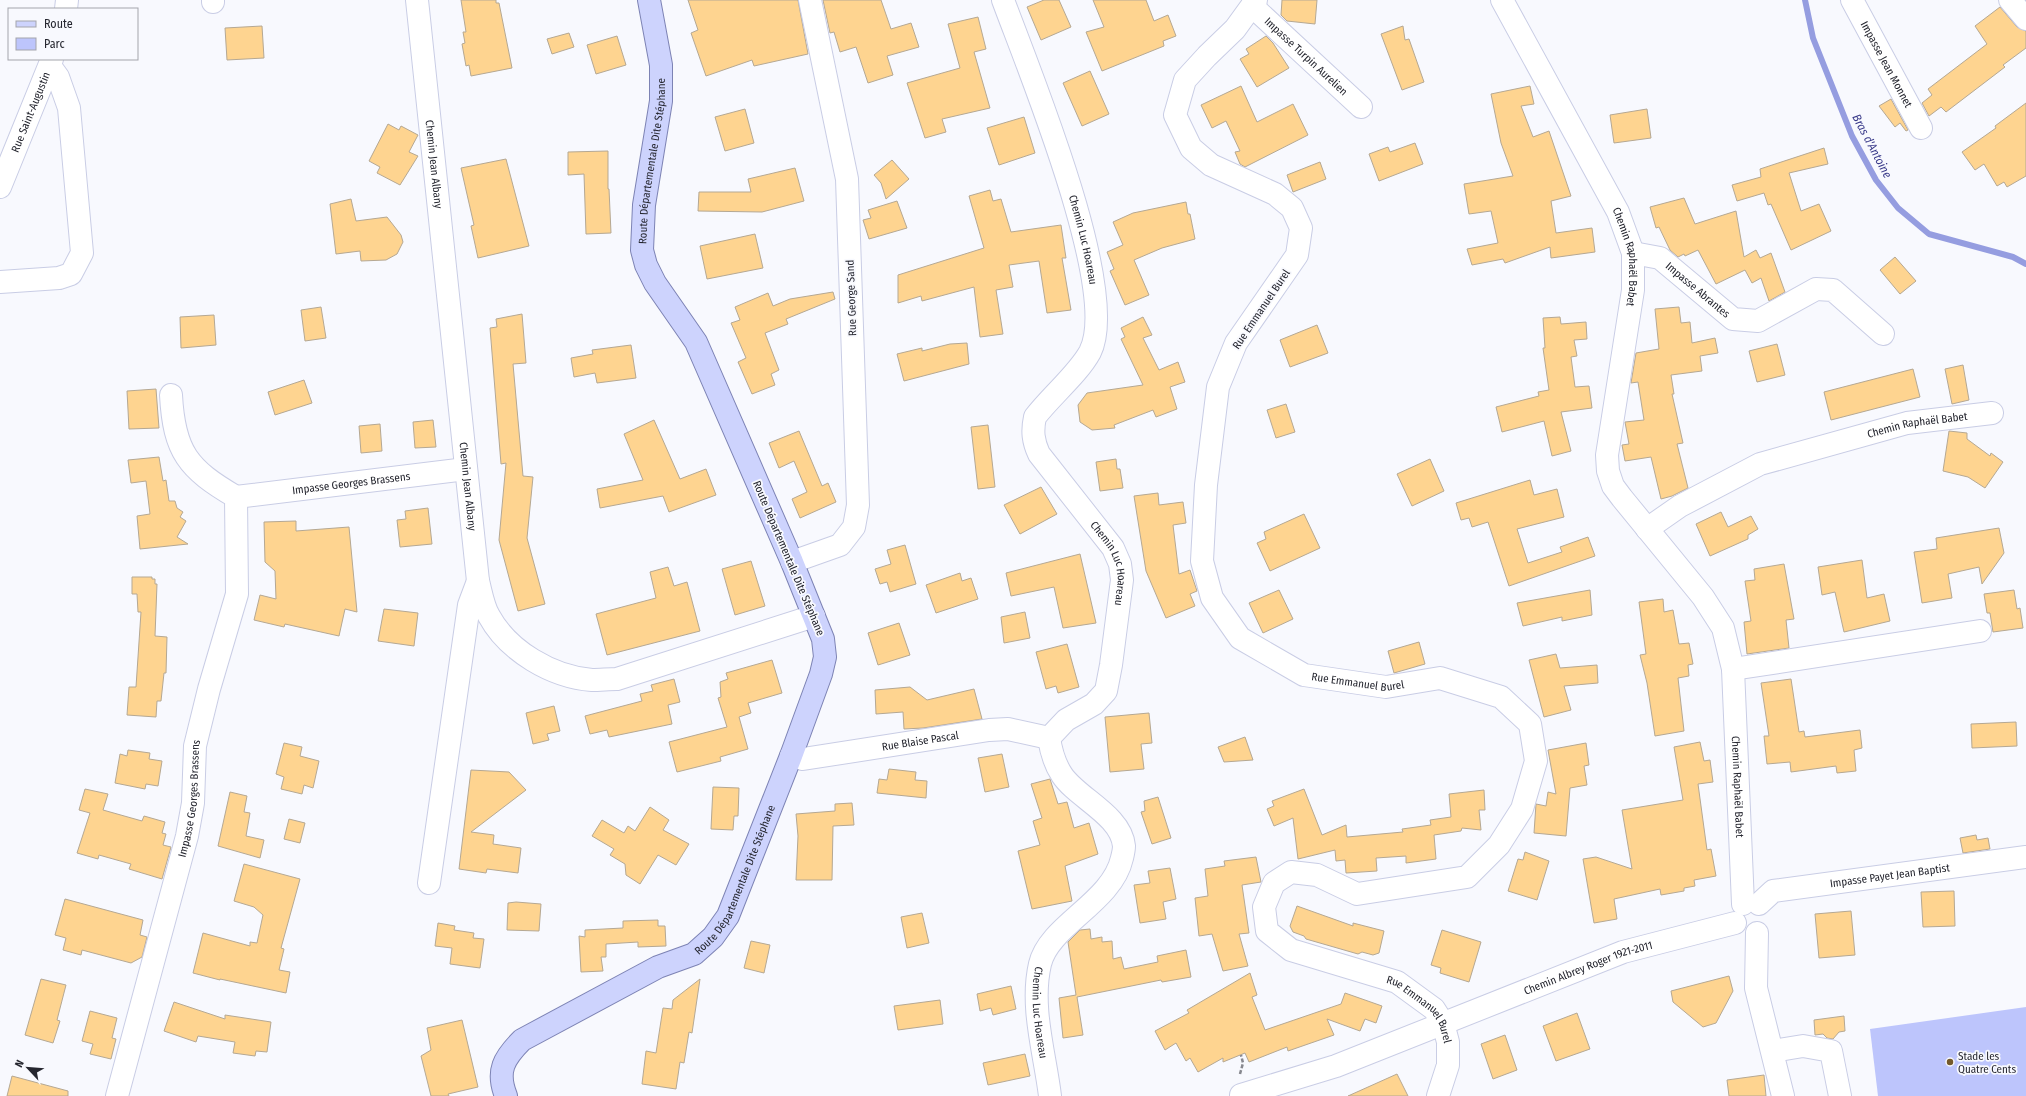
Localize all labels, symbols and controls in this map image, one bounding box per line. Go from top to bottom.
legend [8,8,138,60]
street label: Impasse Turpin Aurelien [1262,15,1350,98]
text: Route [44,17,73,31]
street label: Impasse Jean Monnet [1858,19,1915,110]
text: Parc [44,37,65,51]
street label: Rue Saint-Augustin [9,70,53,154]
street label: Route Départementale Dite Stéphane [636,78,668,244]
water label: Bras d'Antoine [1849,112,1895,181]
street label: Chemin Jean Albany [423,119,445,209]
street label: Chemin Luc Hoareau [1066,193,1099,286]
street label: Chemin Raphaël Babet [1610,205,1639,308]
street label: Rue George Sand [844,260,859,336]
street label: Impasse Abrantes [1663,260,1733,321]
street label: Rue Emmanuel Burel [1230,267,1293,352]
street label: Chemin Raphaël Babet [1866,410,1969,441]
street label: Chemin Jean Albany [456,441,479,531]
street label: Impasse Georges Brassens [291,470,411,497]
street label: Route Départementale Dite Stéphane [750,479,827,638]
street label: Chemin Luc Hoareau [1087,519,1128,606]
street label: Rue Emmanuel Burel [1311,670,1405,694]
street label: Rue Blaise Pascal [881,729,960,754]
street label: Chemin Raphaël Babet [1729,735,1746,838]
street label: Impasse Georges Brassens [176,738,203,859]
street label: Route Départementale Dite Stéphane [692,803,778,957]
street label: Impasse Payet Jean Baptist [1829,861,1951,890]
street label: Chemin Albrey Roger 1921-2011 [1522,939,1654,998]
street label: Chemin Luc Hoareau [1030,965,1050,1059]
street label: Rue Emmanuel Burel [1385,973,1454,1045]
north arrow [8,1048,48,1088]
place label: Stade les Quatre Cents [1958,1050,2016,1076]
marker: Stade les Quatre Cents [1945,1057,1955,1067]
text: N [12,1058,27,1070]

